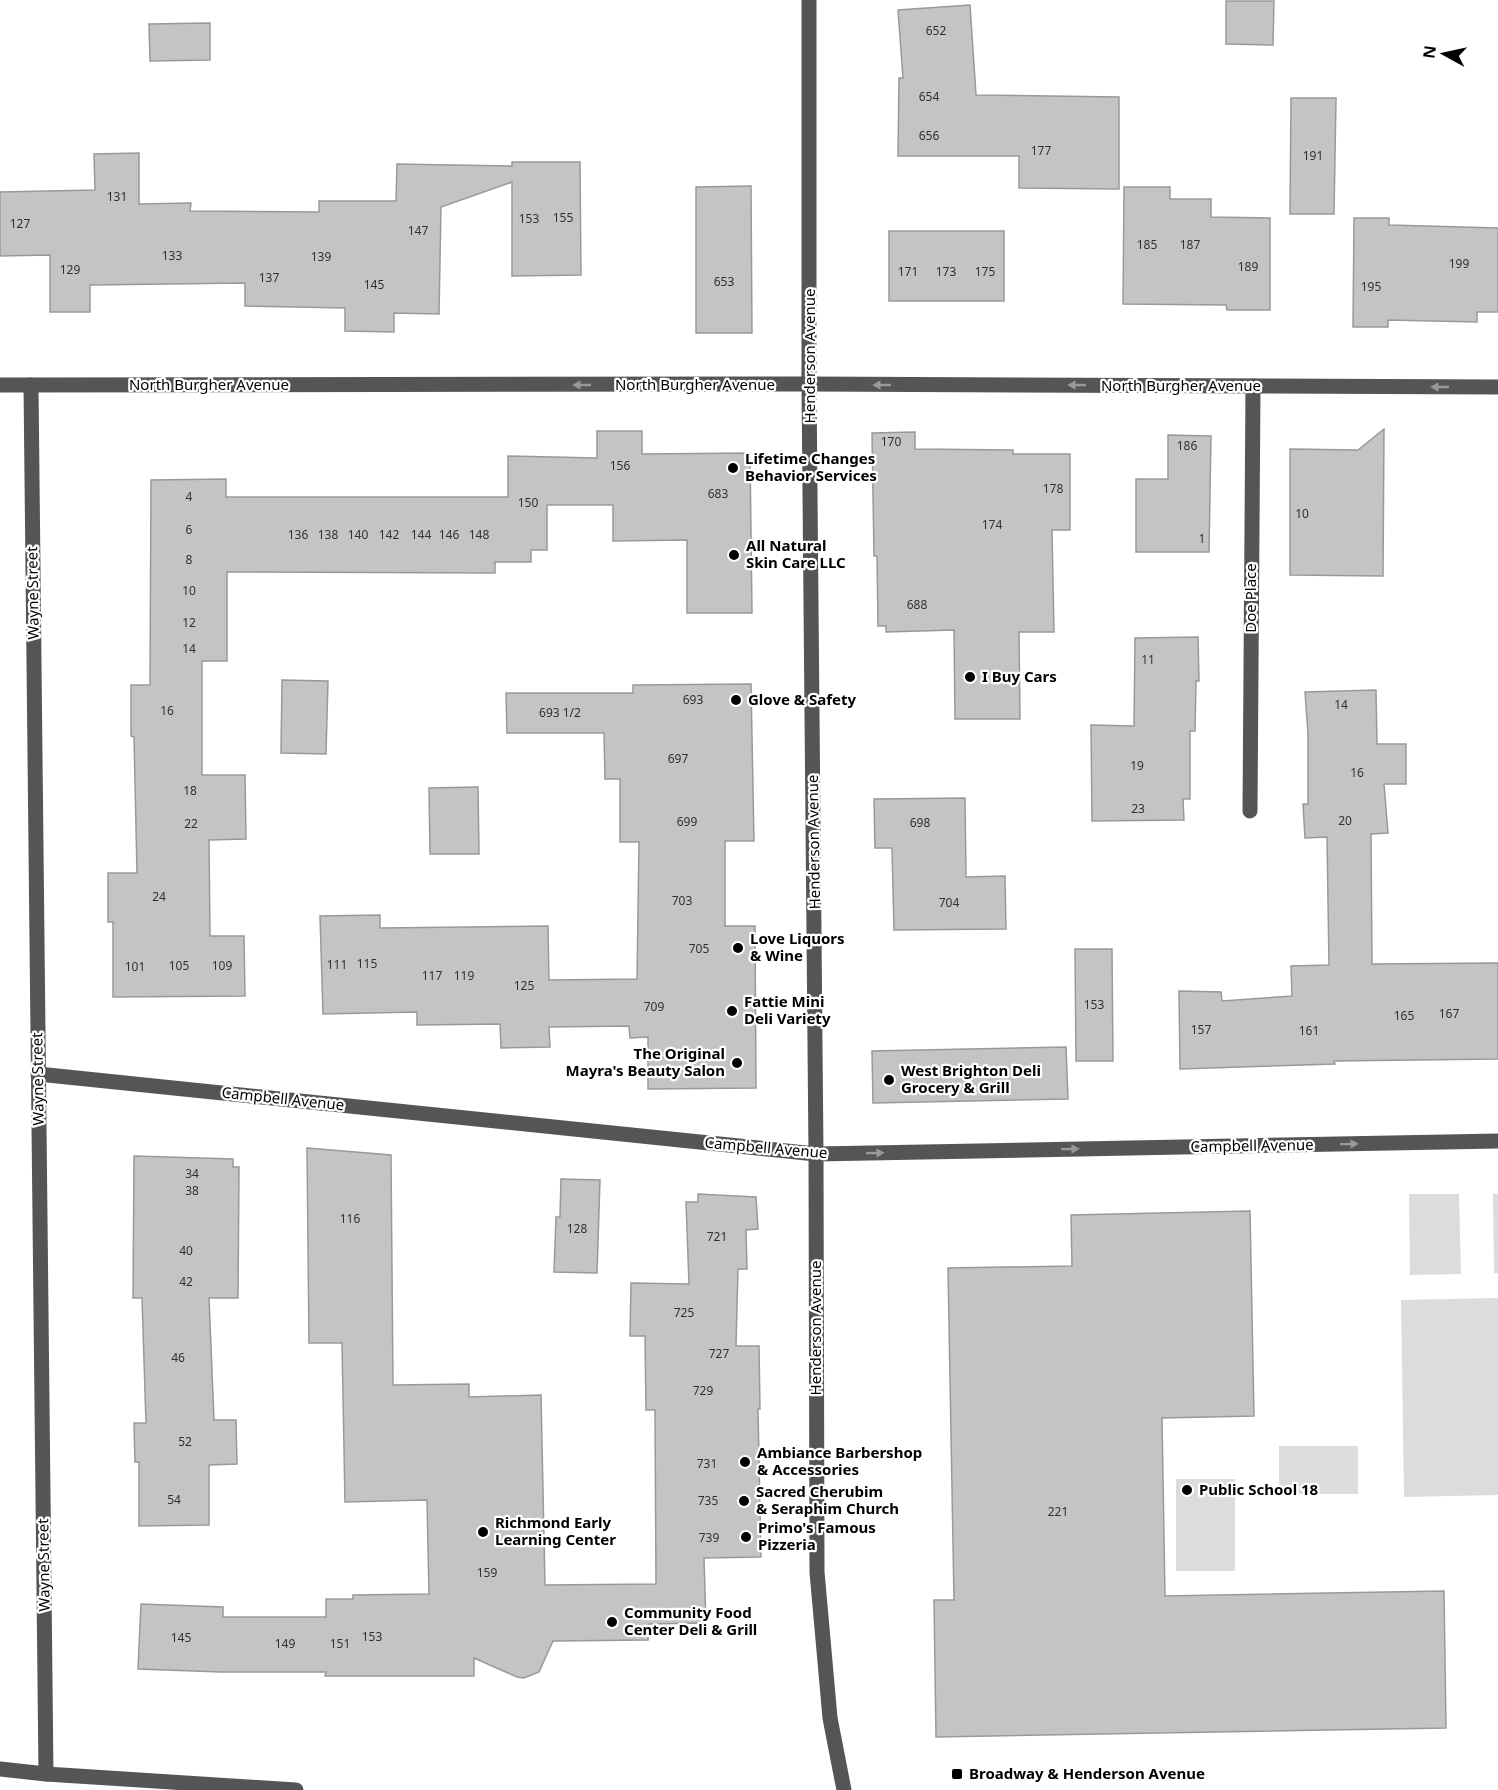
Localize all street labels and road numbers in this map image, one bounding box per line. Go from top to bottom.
street label: Henderson Avenue [799,289,819,423]
street label: North Burgher Avenue [129,374,289,394]
street label: North Burgher Avenue [615,374,775,394]
street label: North Burgher Avenue [1101,375,1261,395]
street label: Wayne Street [21,546,43,640]
street label: Doe Place [1240,563,1260,633]
street label: Henderson Avenue [802,774,824,910]
street label: Wayne Street [26,1032,48,1126]
street label: Campbell Avenue [221,1082,345,1114]
street label: Campbell Avenue [704,1132,828,1162]
street label: Campbell Avenue [1190,1134,1314,1156]
street label: Henderson Avenue [805,1261,825,1395]
street label: Wayne Street [32,1518,54,1612]

